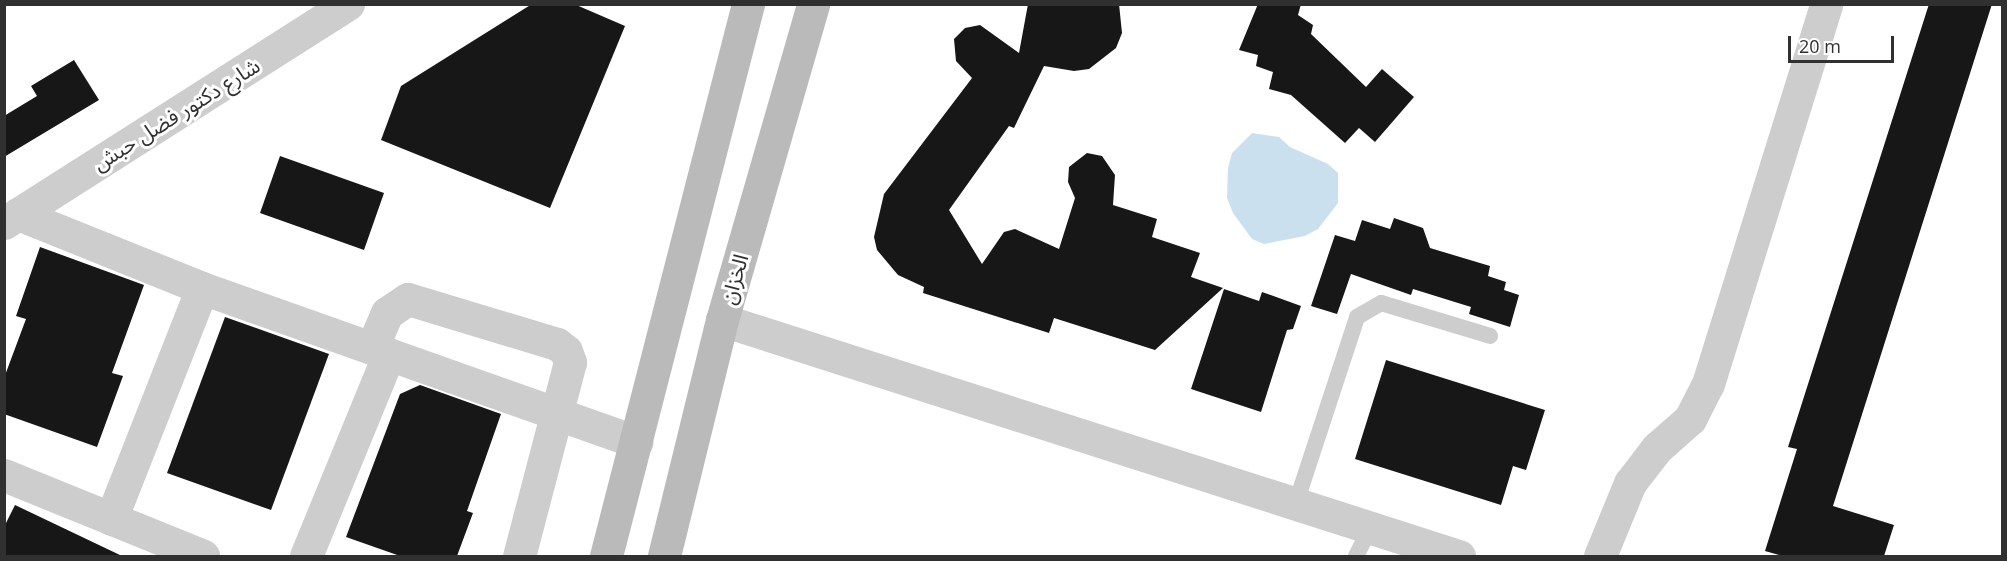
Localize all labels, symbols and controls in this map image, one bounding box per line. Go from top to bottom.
scale bar [1791,24,1898,62]
text: 20 m [1799,34,1841,58]
street label: شارع دكتور فضل حبش [88,52,264,176]
street label: الخزان [715,251,753,307]

